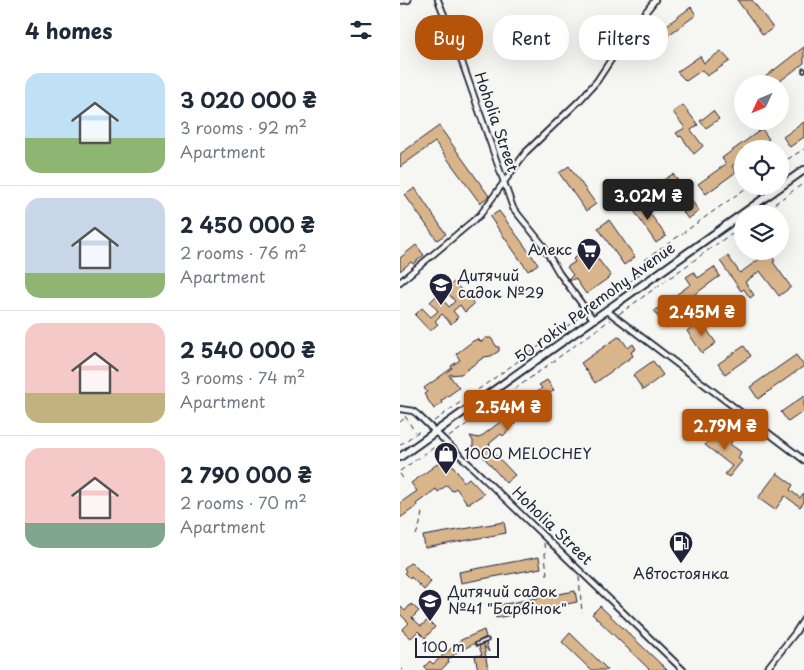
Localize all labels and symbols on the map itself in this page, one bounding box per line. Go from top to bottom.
street label: Hoholia Street [470,68,525,175]
north arrow [734,75,789,130]
pin: 3.02M ₴ [602,178,694,221]
street label: 50 rokiv Peremohy Avenue [509,236,679,368]
place label: Алекс [528,237,572,260]
supermarket icon: Алекс [576,237,602,271]
place label: Дитячий садок №29 [457,263,544,303]
school or university icon: Дитячий садок №29 [428,272,454,306]
pin: 2.45M ₴ [656,294,748,337]
pin: 2.54M ₴ [462,390,554,432]
pin: 2.79M ₴ [679,408,771,451]
shop icon: 1000 MELOCHEY [433,441,459,475]
place label: 1000 MELOCHEY [464,441,592,464]
street label: Hoholia Street [507,480,599,570]
fuel station icon: Автостоянка [668,530,694,564]
place label: Автостоянка [633,561,730,584]
place label: Дитячий садок №41 "Барвінок" [447,579,567,619]
school or university icon: Дитячий садок №41 "Барвінок" [417,588,443,622]
scale bar [415,635,499,658]

